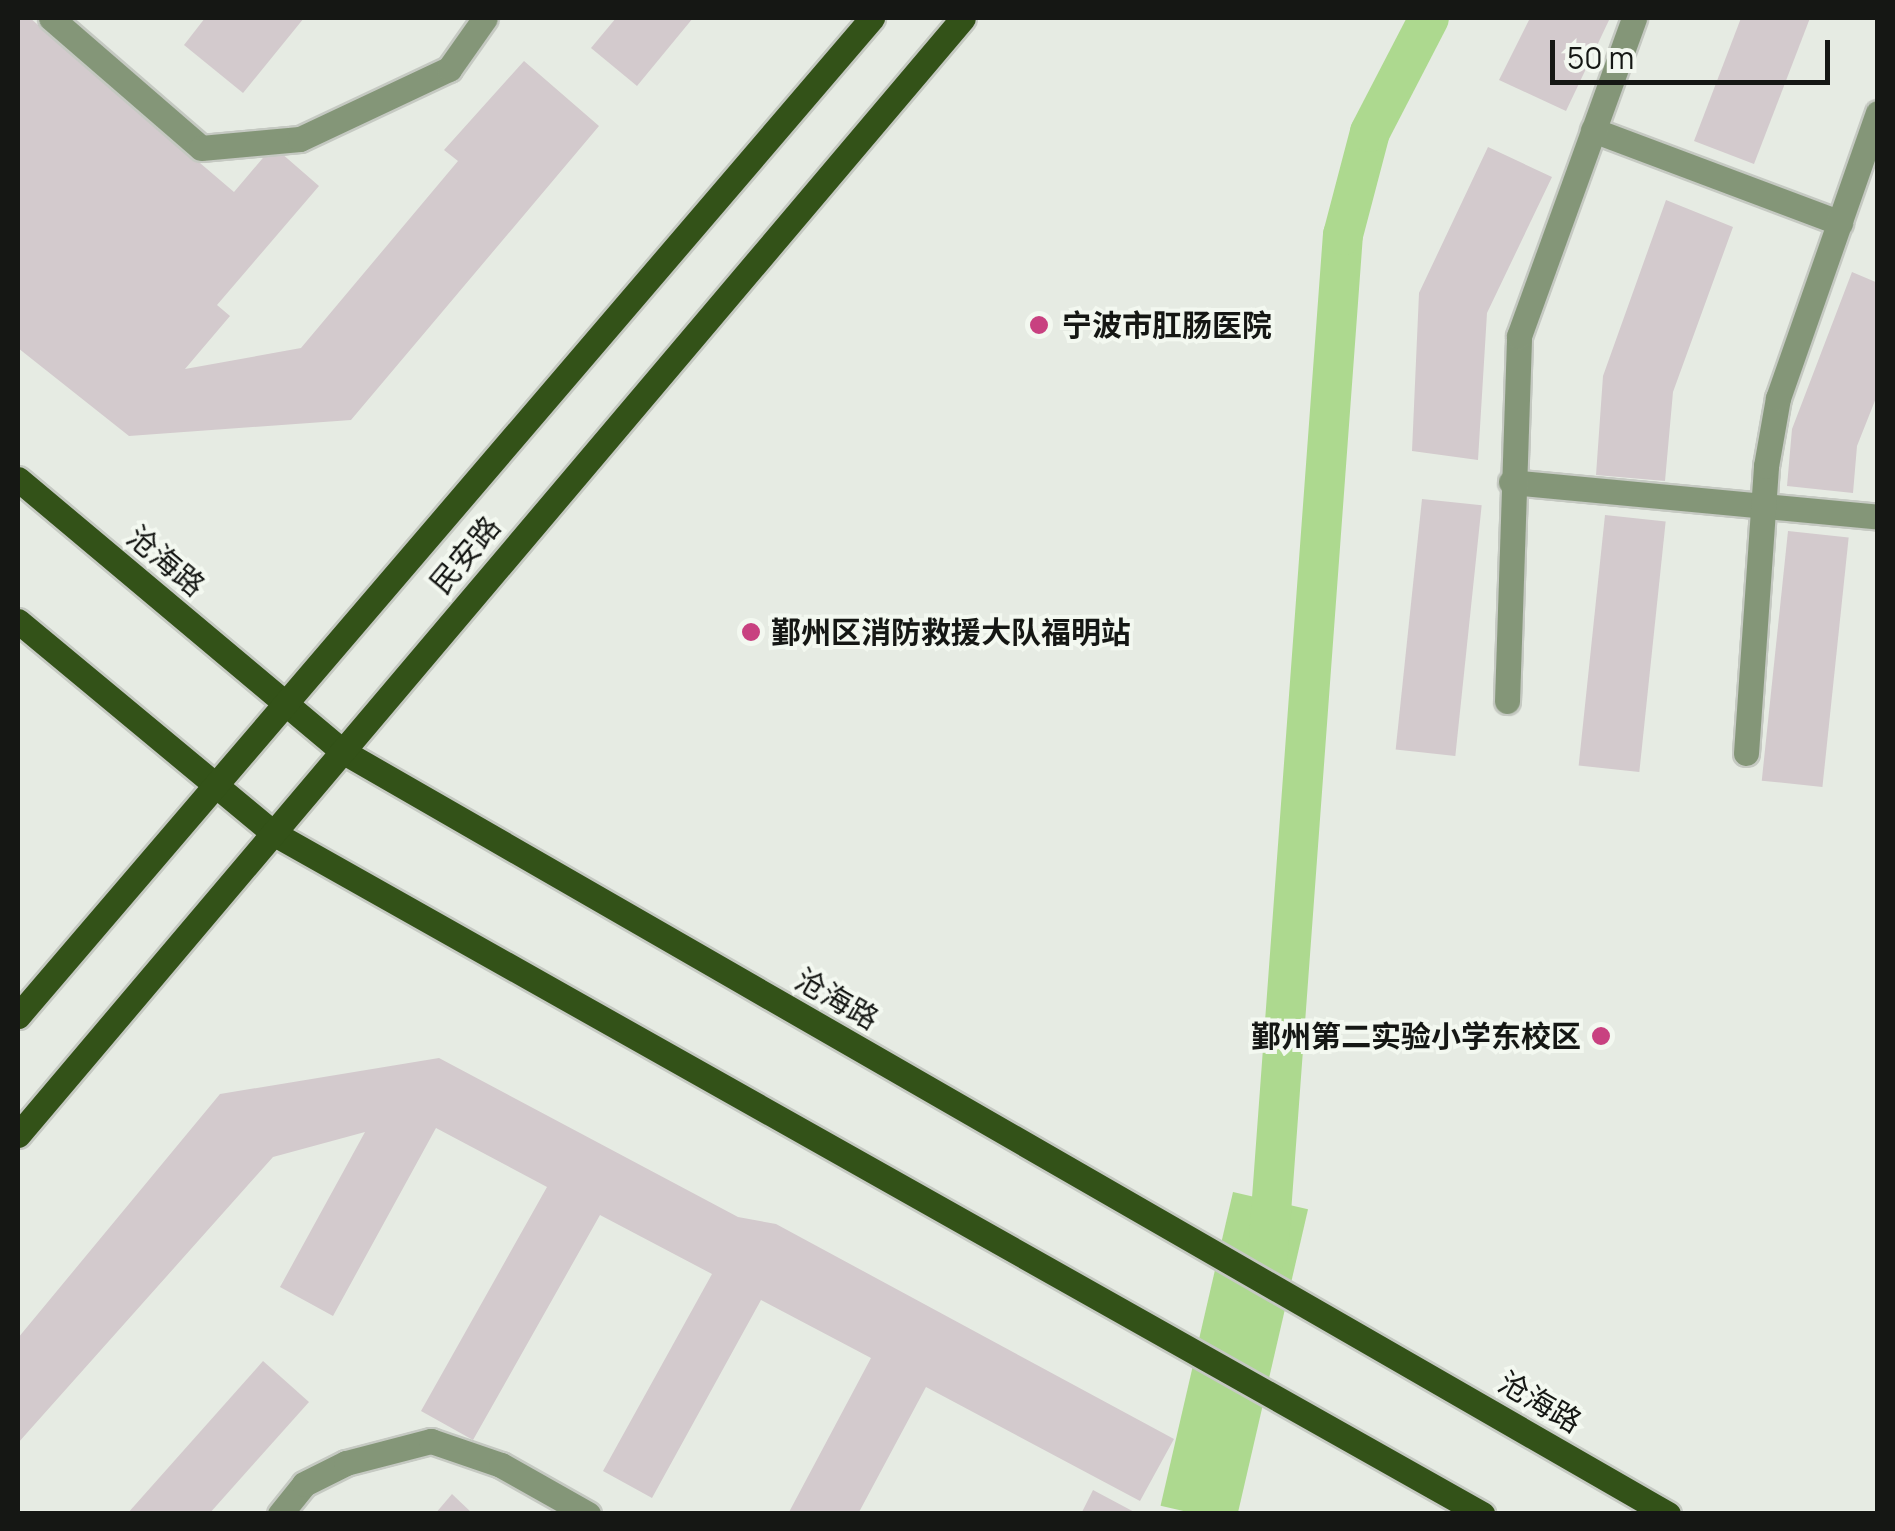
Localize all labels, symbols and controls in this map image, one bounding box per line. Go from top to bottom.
scale bar [1555,20,1835,82]
text: 50 m [1567,37,1634,78]
place label: 宁波市肛肠医院 [1062,307,1272,343]
marker: 宁波市肛肠医院 [1026,312,1052,338]
street label: 民安路 [422,509,508,601]
street label: 沧海路 [120,518,212,604]
place label: 鄞州区消防救援大队福明站 [771,614,1131,650]
marker: 鄞州区消防救援大队福明站 [740,621,762,643]
street label: 沧海路 [789,961,885,1037]
place label: 鄞州第二实验小学东校区 [1251,1018,1581,1054]
marker: 鄞州第二实验小学东校区 [1590,1025,1612,1047]
street label: 沧海路 [1492,1364,1588,1440]

